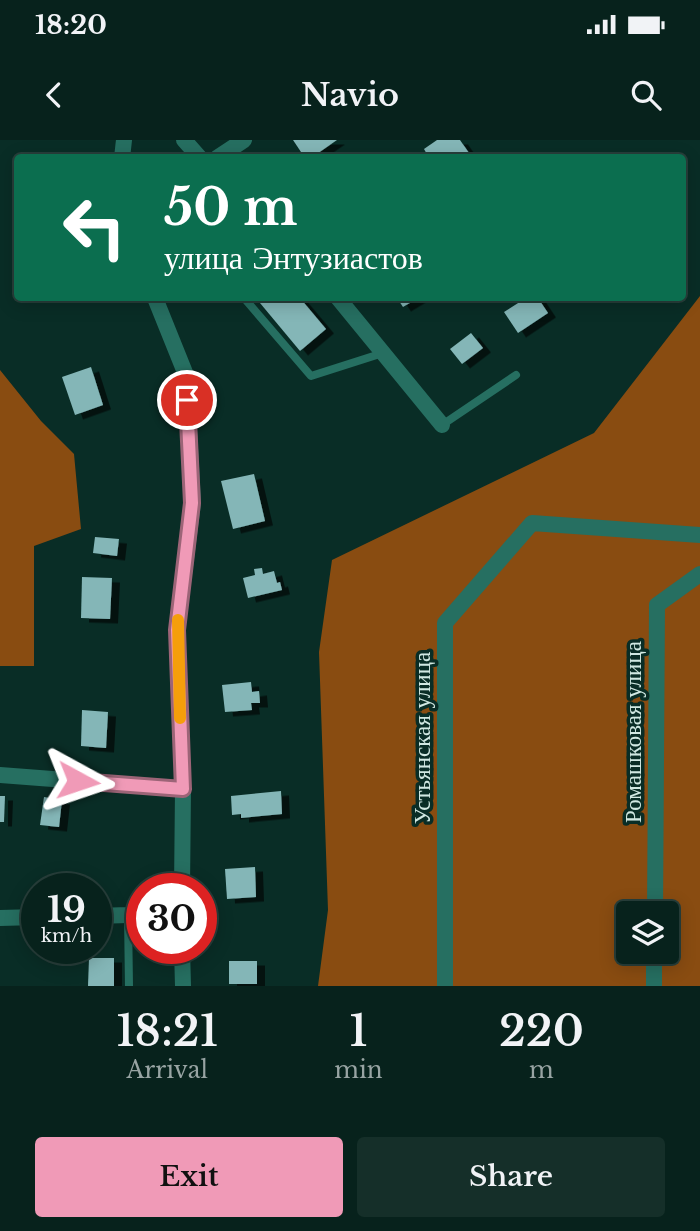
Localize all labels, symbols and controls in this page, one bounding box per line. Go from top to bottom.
text: 18:20 [35,9,107,41]
text: Navio [301,75,399,115]
icon: back [35,76,73,114]
icon: search [627,76,665,114]
text: 50 m [164,177,297,238]
icon: left [49,182,140,273]
text: улица Энтузиастов [164,238,423,278]
pin [157,370,217,430]
icon: arrive [168,381,206,419]
street label: Ромашковая улица [619,641,647,823]
street label: Устьянская улица [408,652,436,824]
position arrow [41,744,115,818]
speed limit sign: 30 [126,873,217,964]
text: 19 [47,888,86,931]
map controls [616,901,679,964]
button: layers [616,901,679,964]
text: km/h [41,925,92,947]
text: 18:21 [116,1005,218,1057]
text: 1 [349,1005,368,1057]
text: 220 [499,1005,584,1057]
text: Arrival [126,1056,208,1084]
text: min [334,1056,383,1084]
text: m [529,1056,554,1084]
button: Exit [35,1137,343,1217]
button: Share [357,1137,665,1217]

